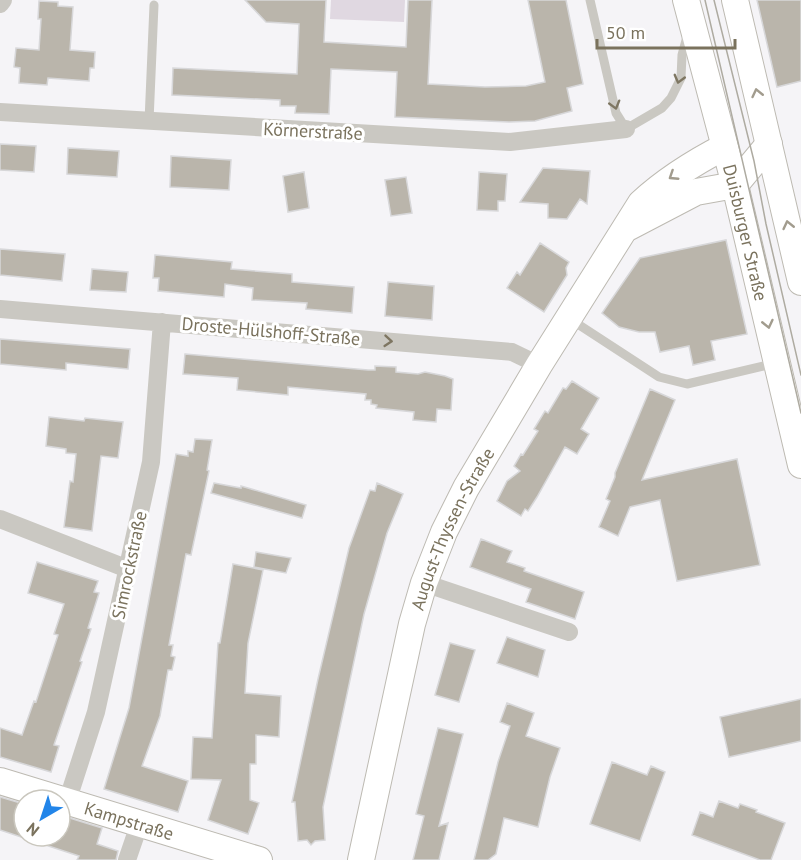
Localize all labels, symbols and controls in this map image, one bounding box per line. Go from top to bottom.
scale bar [597,12,735,50]
text: 50 m [606,21,645,44]
one-way arrow [673,74,686,84]
one-way arrow [751,88,764,98]
one-way arrow [608,99,620,110]
street label: Körnerstraße [263,117,363,145]
street label: Duisburger Straße [718,162,773,303]
one-way arrow [669,168,679,180]
one-way arrow [782,220,795,230]
street label: Droste-Hülshoff-Straße [181,312,361,350]
one-way arrow [760,318,773,328]
one-way arrow [383,334,392,347]
street label: August-Thyssen-Straße [405,443,499,613]
street label: Simrockstraße [106,509,152,621]
north arrow [12,788,72,848]
street label: Kampstraße [82,796,177,845]
text: N [22,819,43,841]

